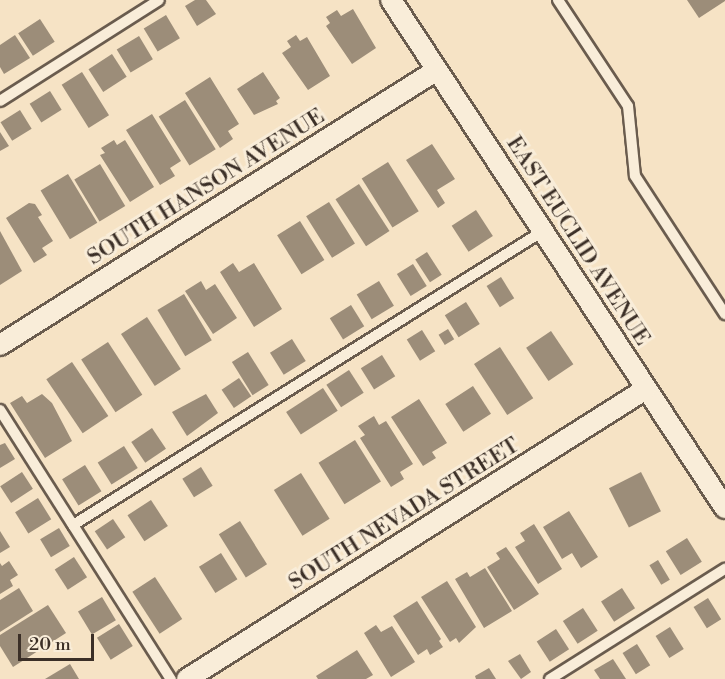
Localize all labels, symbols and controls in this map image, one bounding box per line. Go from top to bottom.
street label: SOUTH HANSON AVENUE [83,103,329,271]
street label: EAST EUCLID AVENUE [500,131,656,351]
street label: SOUTH NEVADA STREET [284,432,524,596]
scale bar [21,622,98,660]
text: 20 m [29,633,71,656]

